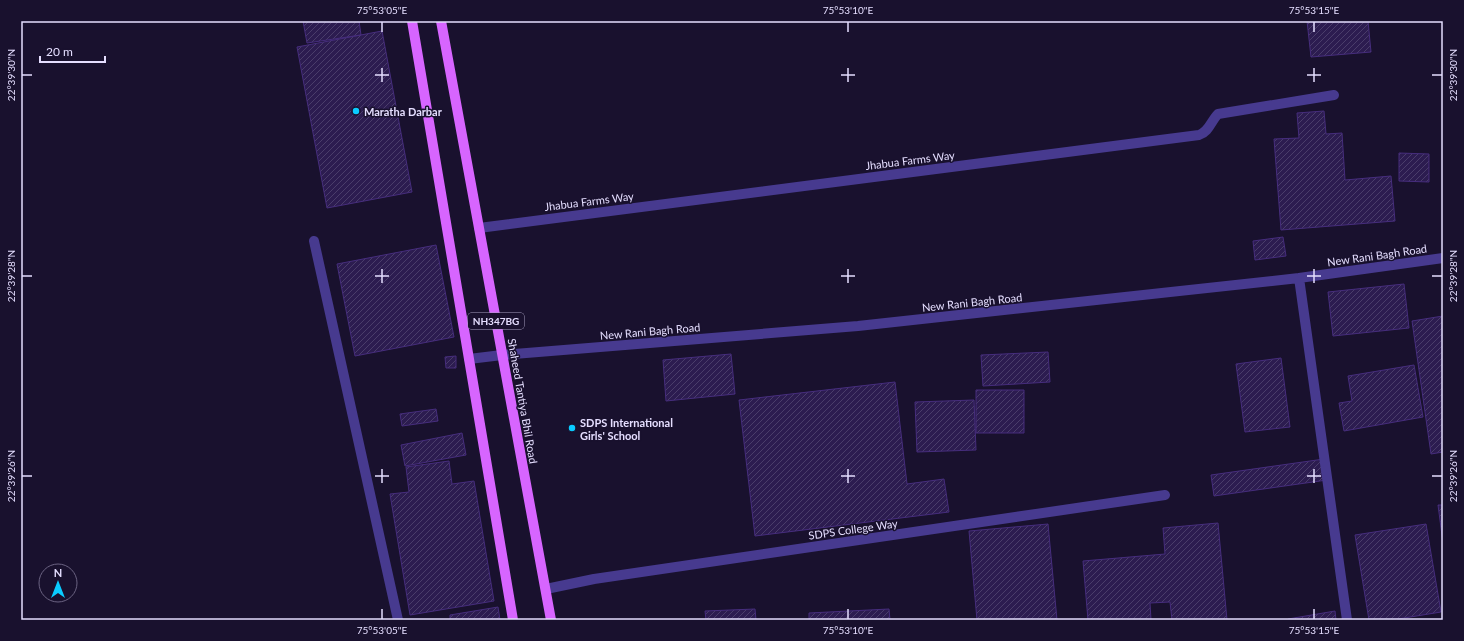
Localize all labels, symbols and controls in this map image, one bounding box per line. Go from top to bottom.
text: 75°53'05"E [357,4,407,16]
text: 75°53'10"E [823,4,873,16]
text: 75°53'15"E [1289,4,1339,16]
scale bar [40,38,105,64]
text: 20 m [46,44,73,59]
text: 22°39'30"N [5,49,17,101]
text: 22°39'30"N [1447,49,1459,101]
place label: Maratha Darbar [364,105,443,118]
marker: Maratha Darbar [351,106,361,116]
street label: Jhabua Farms Way [865,148,956,172]
street label: Jhabua Farms Way [544,189,635,213]
street label: New Rani Bagh Road [1326,242,1428,268]
text: 22°39'28"N [5,250,17,302]
text: 22°39'28"N [1447,250,1459,302]
street label: New Rani Bagh Road [921,290,1023,314]
road number: NH347BG [468,313,524,329]
street label: New Rani Bagh Road [599,320,701,342]
street label: Shaheed Tantiya Bhil Road [506,337,540,465]
place label: SDPS International Girls' School [580,416,673,442]
marker: SDPS International Girls' School [567,423,577,433]
text: 22°39'26"N [5,450,17,502]
text: 22°39'26"N [1447,450,1459,502]
street label: SDPS College Way [807,516,899,542]
north arrow [38,563,78,603]
text: N [54,566,62,579]
text: 75°53'05"E [357,624,407,636]
text: 75°53'10"E [823,624,873,636]
text: 75°53'15"E [1289,624,1339,636]

